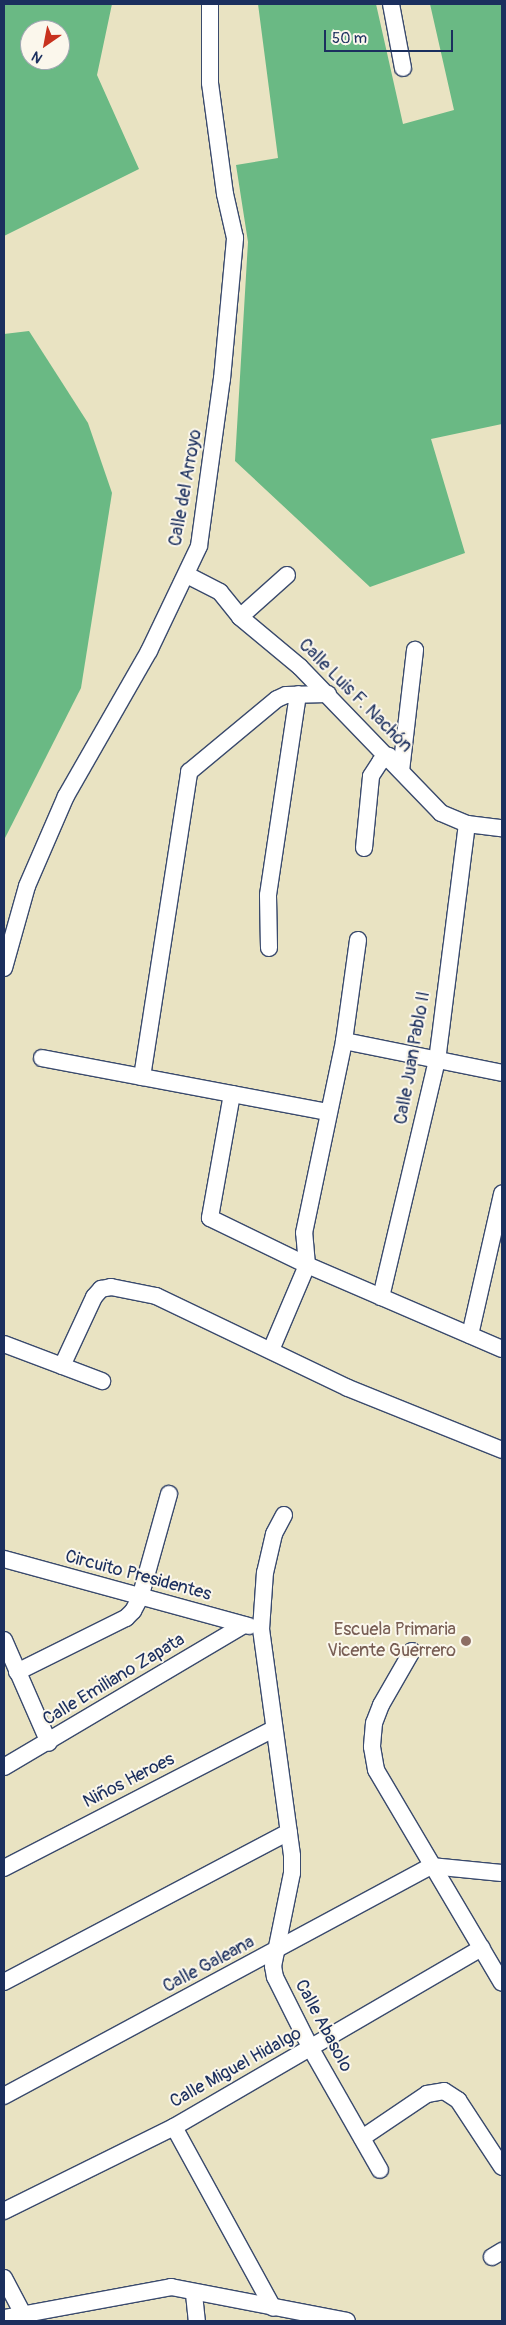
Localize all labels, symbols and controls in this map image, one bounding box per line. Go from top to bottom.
north arrow [20,20,70,70]
scale bar [326,20,455,52]
text: 50 m [332,29,367,48]
text: N [29,47,46,67]
street label: Calle del Arroyo [165,428,207,548]
street label: Calle Luis F. Nachón [294,635,416,757]
street label: Calle Juan Pablo II [391,990,435,1126]
street label: Circuito Presidentes [63,1546,213,1606]
place label: Escuela Primaria Vicente Guerrero [327,1620,456,1662]
street label: Calle Emiliano Zapata [39,1629,189,1731]
marker: Escuela Primaria Vicente Guerrero [460,1635,472,1647]
street label: Niños Heroes [80,1749,178,1813]
street label: Calle Galeana [159,1932,259,1998]
street label: Calle Abasolo [290,1976,356,2076]
street label: Calle Miguel Hidalgo [167,2023,305,2113]

